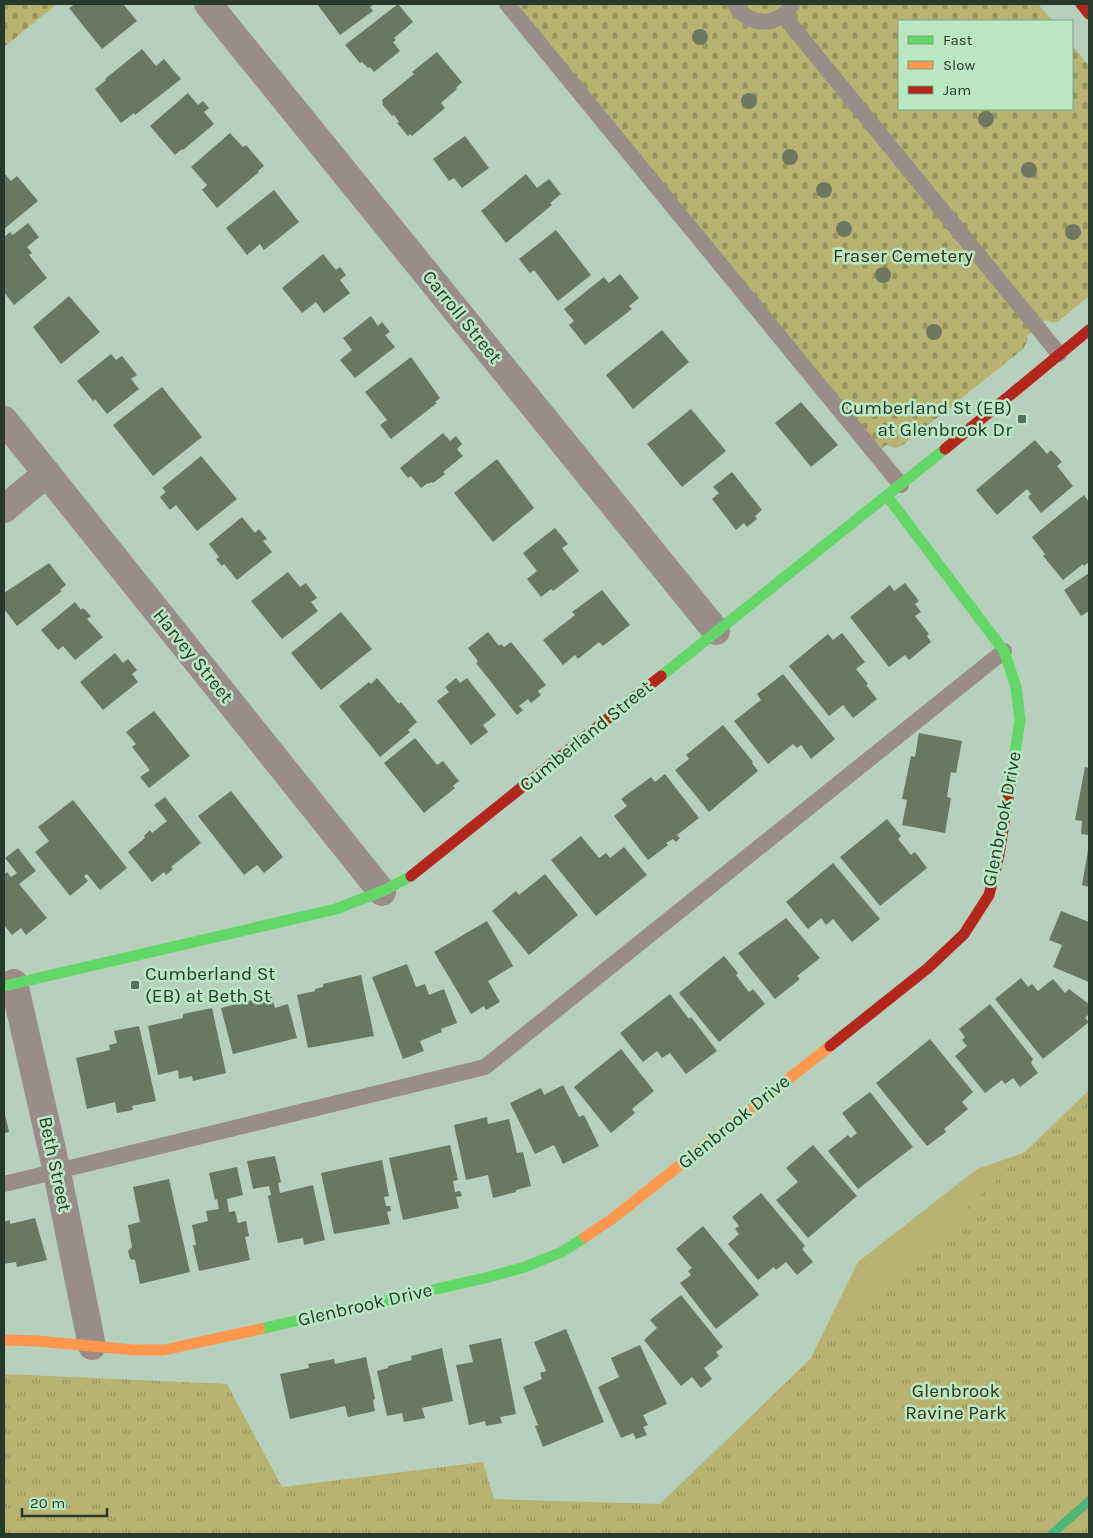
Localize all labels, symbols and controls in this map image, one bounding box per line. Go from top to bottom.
legend [898,20,1073,110]
text: Fast [943,31,973,49]
text: Slow [943,56,975,74]
text: Jam [943,81,971,99]
park label: Fraser Cemetery [833,245,973,267]
street label: Carroll Street [418,266,506,368]
place label: Cumberland St (EB) at Glenbrook Dr [841,397,1012,441]
marker: Cumberland St (EB) at Glenbrook Dr [1016,413,1028,425]
street label: Harvey Street [148,604,238,708]
street label: Cumberland Street [515,676,657,796]
street label: Glenbrook Drive [978,750,1026,888]
place label: Cumberland St (EB) at Beth St [145,963,275,1007]
marker: Cumberland St (EB) at Beth St [129,979,141,991]
street label: Glenbrook Drive [674,1070,794,1174]
street label: Beth Street [34,1114,76,1214]
street label: Glenbrook Drive [296,1279,434,1331]
park label: Glenbrook Ravine Park [905,1380,1007,1424]
scale bar [22,1486,108,1518]
text: 20 m [30,1494,65,1512]

